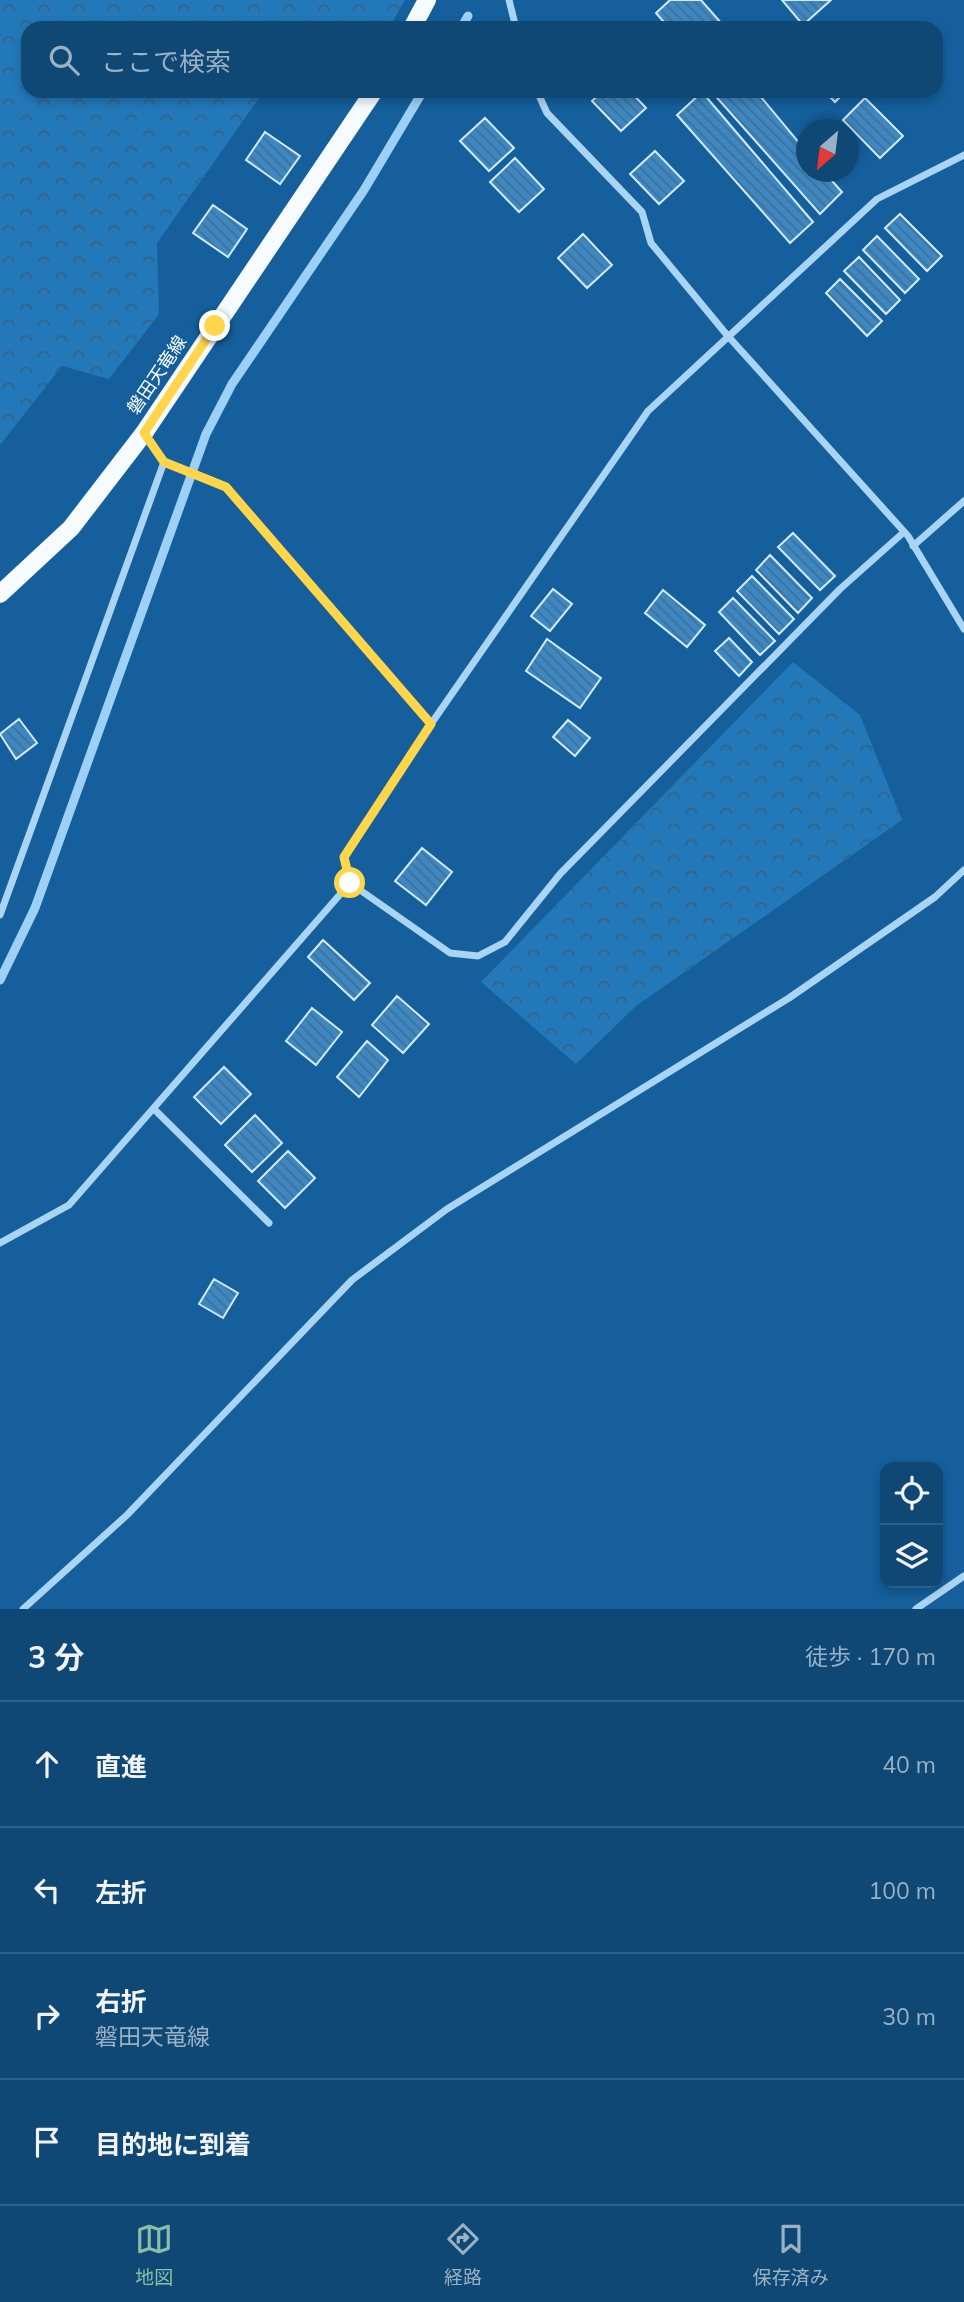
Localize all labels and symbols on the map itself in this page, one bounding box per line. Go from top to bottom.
north arrow [796,119,859,182]
route end [199,310,230,341]
street label: 磐田天竜線 [122,331,191,418]
route start [334,867,365,898]

